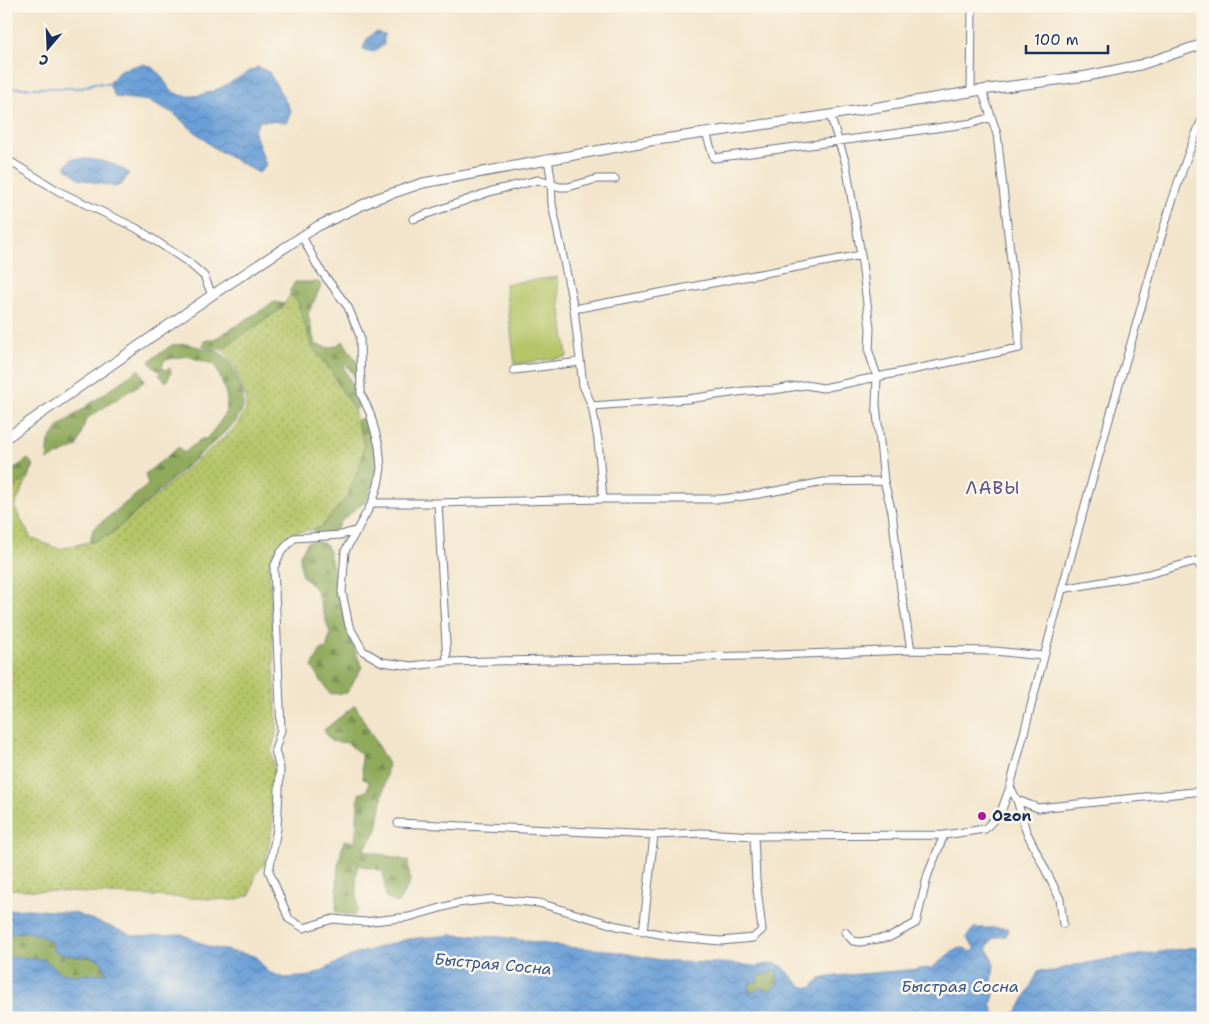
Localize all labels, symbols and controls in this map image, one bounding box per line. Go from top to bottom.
north arrow [22,22,72,72]
scale bar [1026,22,1109,54]
text: 100 m [1034,30,1079,50]
text: С [37,50,51,70]
district label: ЛАВЫ [966,476,1020,500]
place label: Ozon [992,806,1032,826]
marker: Ozon [976,810,988,822]
water label: Быстрая Сосна [433,948,553,980]
water label: Быстрая Сосна [901,976,1019,997]

